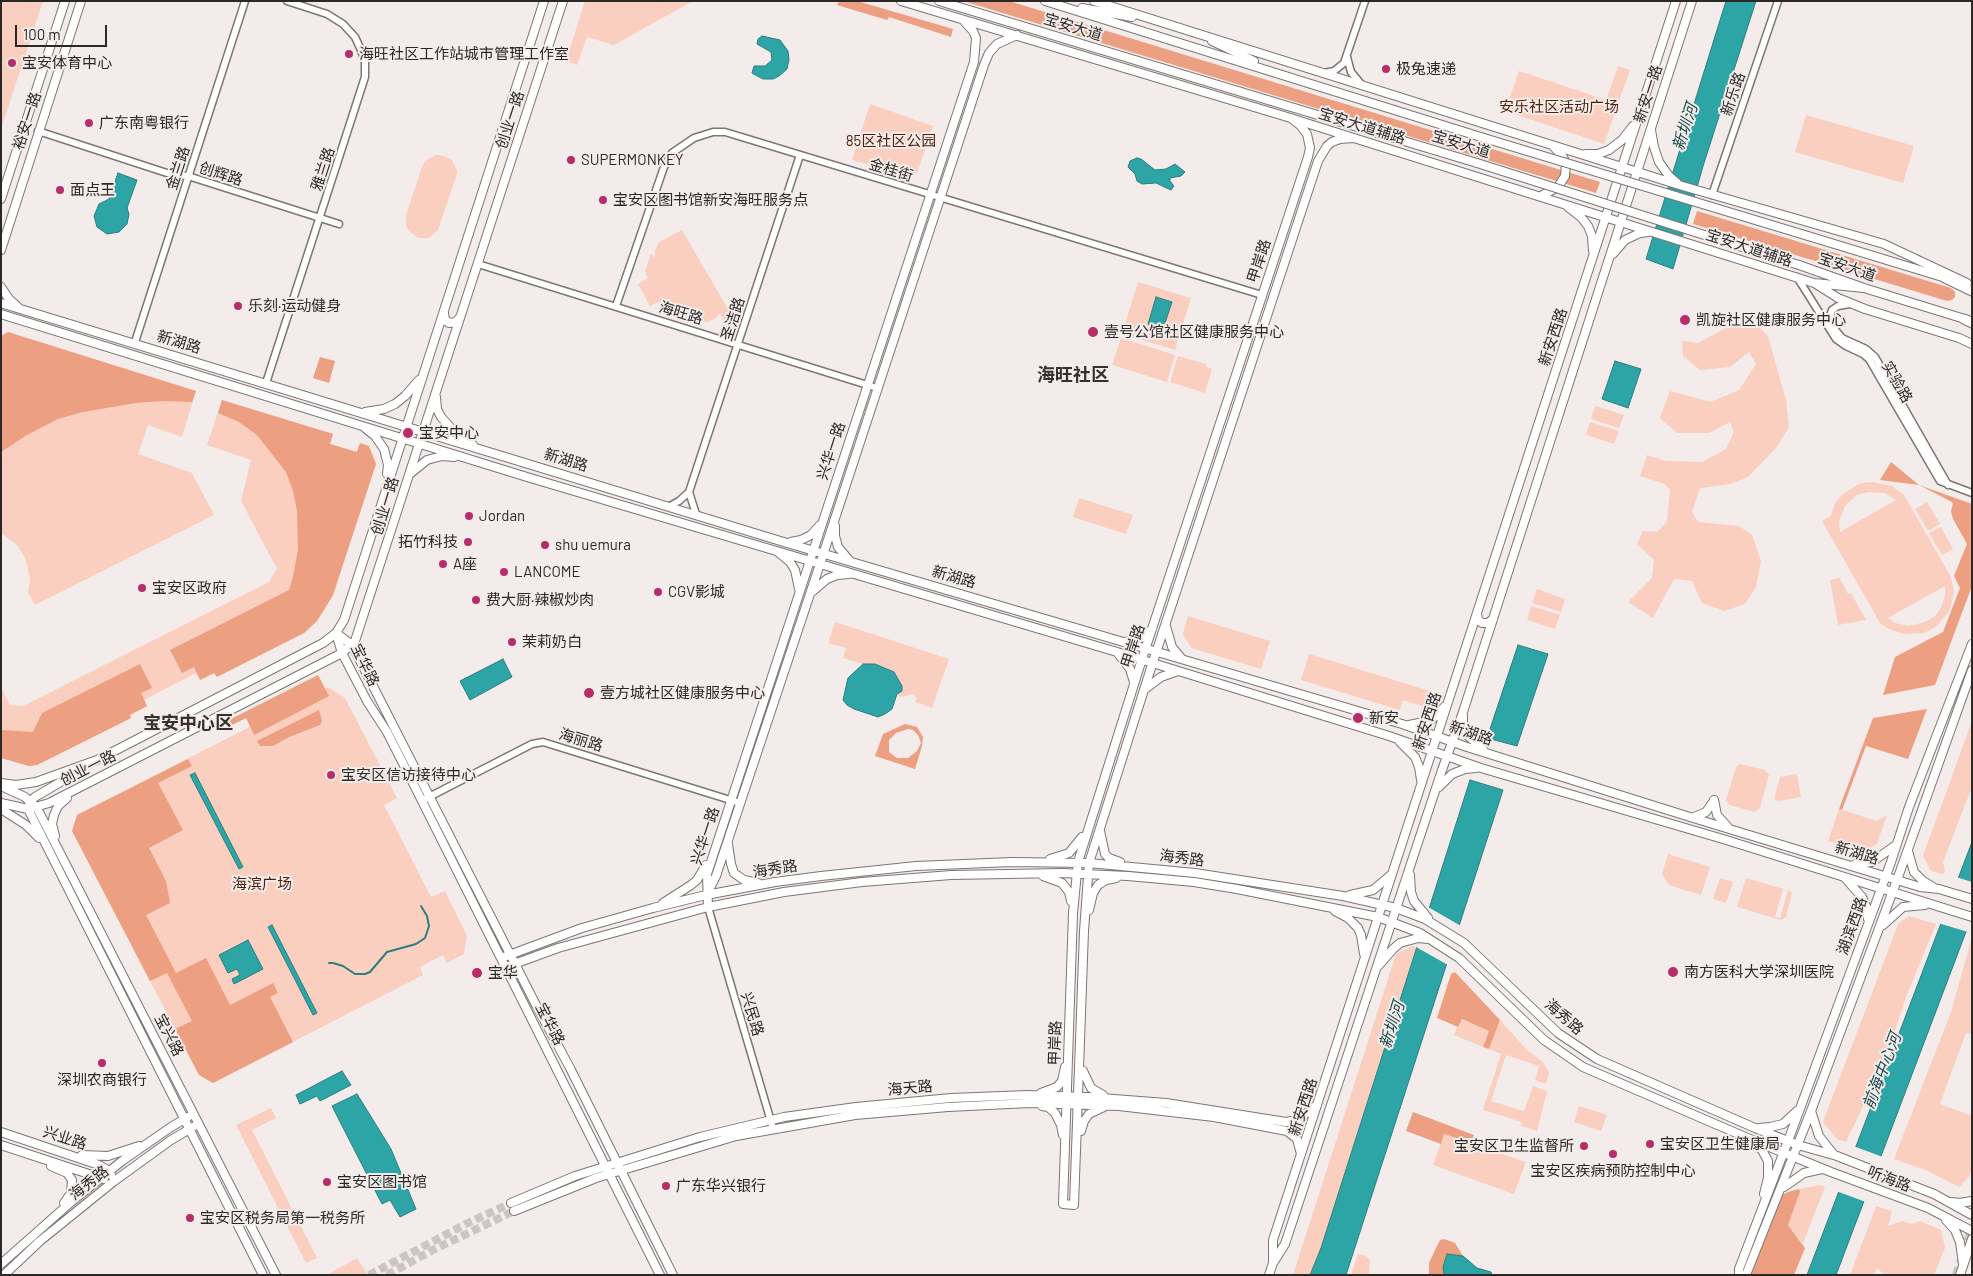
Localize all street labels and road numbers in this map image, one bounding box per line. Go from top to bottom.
street label: 宝安大道 [1042,10,1104,44]
street label: 新安一路 [1630,63,1666,125]
street label: 新乐路 [1717,70,1749,118]
street label: 创业一路 [492,89,528,151]
street label: 裕安一路 [9,90,45,152]
street label: 宝安大道辅路 [1316,104,1408,148]
street label: 宝安大道 [1430,127,1492,161]
street label: 金兰路 [162,144,194,192]
street label: 雅兰路 [307,145,339,193]
street label: 金桂街 [867,155,915,185]
street label: 创辉路 [197,158,245,190]
street label: 宝安大道辅路 [1703,226,1795,270]
street label: 甲岸路 [1243,237,1275,285]
street label: 宝安大道 [1816,249,1878,285]
street label: 圣洁路 [717,295,749,343]
street label: 海旺路 [657,298,705,328]
street label: 新安西路 [1535,306,1571,368]
street label: 新湖路 [155,327,203,357]
street label: 实验路 [1878,358,1916,406]
street label: 兴华一路 [813,420,849,482]
street label: 新湖路 [542,445,590,475]
street label: 创业一路 [368,475,402,537]
street label: 新湖路 [930,562,978,592]
street label: 甲岸路 [1117,622,1149,670]
street label: 宝华路 [347,641,383,689]
street label: 新安西路 [1409,690,1445,752]
street label: 新湖路 [1447,717,1495,749]
street label: 海丽路 [557,725,605,755]
street label: 创业一路 [57,746,119,790]
street label: 兴华一路 [687,805,723,867]
street label: 新湖路 [1833,838,1881,868]
street label: 海秀路 [1159,846,1205,870]
street label: 海秀路 [751,857,799,881]
street label: 湖滨西路 [1833,895,1871,957]
street label: 兴民路 [737,990,767,1038]
street label: 海秀路 [1541,995,1587,1039]
street label: 宝华路 [532,1000,568,1048]
street label: 宝兴路 [151,1011,187,1059]
street label: 甲岸路 [1045,1020,1065,1066]
street label: 新安西路 [1285,1076,1321,1138]
street label: 海天路 [887,1077,933,1099]
street label: 兴业路 [41,1122,89,1154]
street label: 海秀路 [66,1162,112,1204]
street label: 听海路 [1865,1163,1913,1195]

